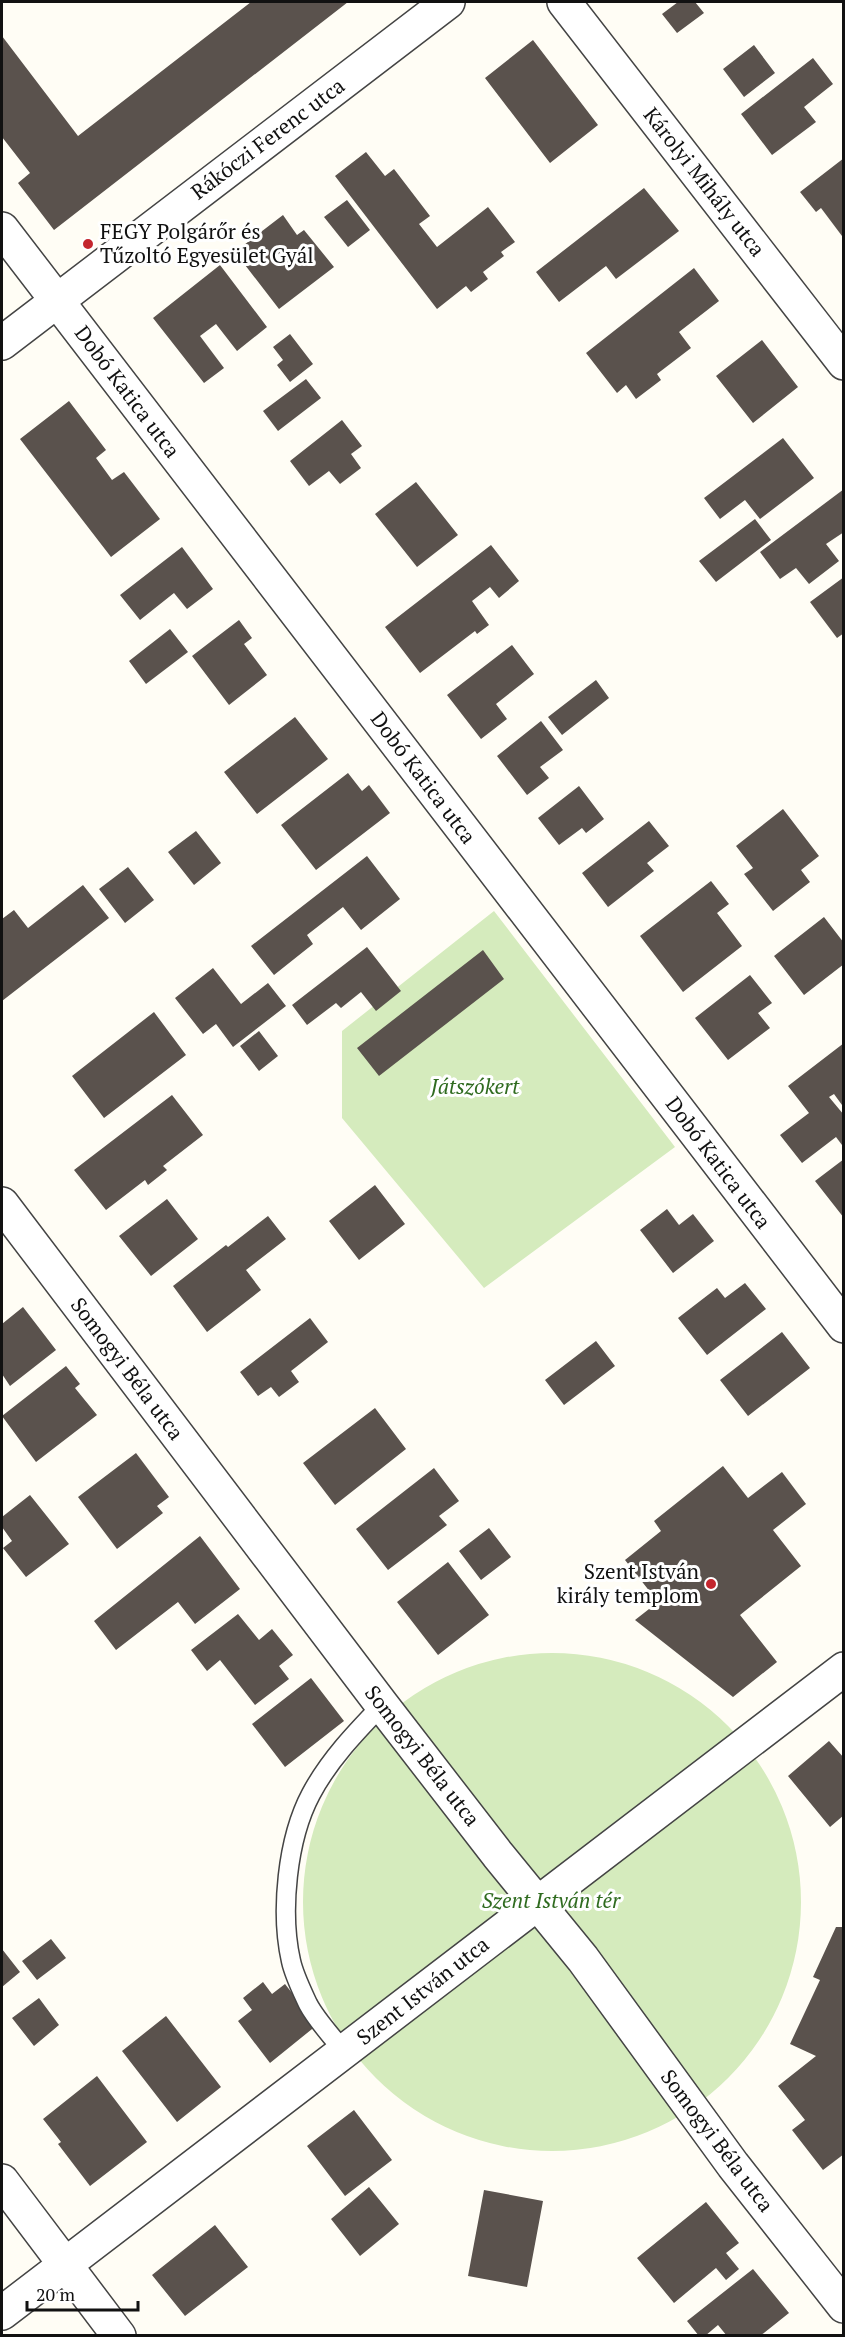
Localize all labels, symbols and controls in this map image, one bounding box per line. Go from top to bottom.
street label: Rákóczi Ferenc utca [185,71,350,205]
street label: Károlyi Mihály utca [638,101,772,262]
place label: FEGY Polgárőr és Tűzoltó Egyesület Gyál [100,217,314,269]
marker: FEGY Polgárőr és Tűzoltó Egyesület Gyál [81,237,95,251]
street label: Dobó Katica utca [69,320,187,463]
street label: Dobó Katica utca [365,706,483,849]
park label: Játszókert [430,1072,520,1100]
street label: Dobó Katica utca [660,1091,778,1234]
street label: Somogyi Béla utca [65,1292,191,1446]
place label: Szent István király templom [557,1557,700,1609]
marker: Szent István király templom [704,1577,718,1591]
street label: Somogyi Béla utca [359,1679,487,1832]
park label: Szent István tér [482,1886,621,1914]
street label: Szent István utca [351,1930,495,2051]
street label: Somogyi Béla utca [655,2064,781,2218]
scale bar [27,2274,138,2312]
text: 20 m [36,2282,76,2306]

